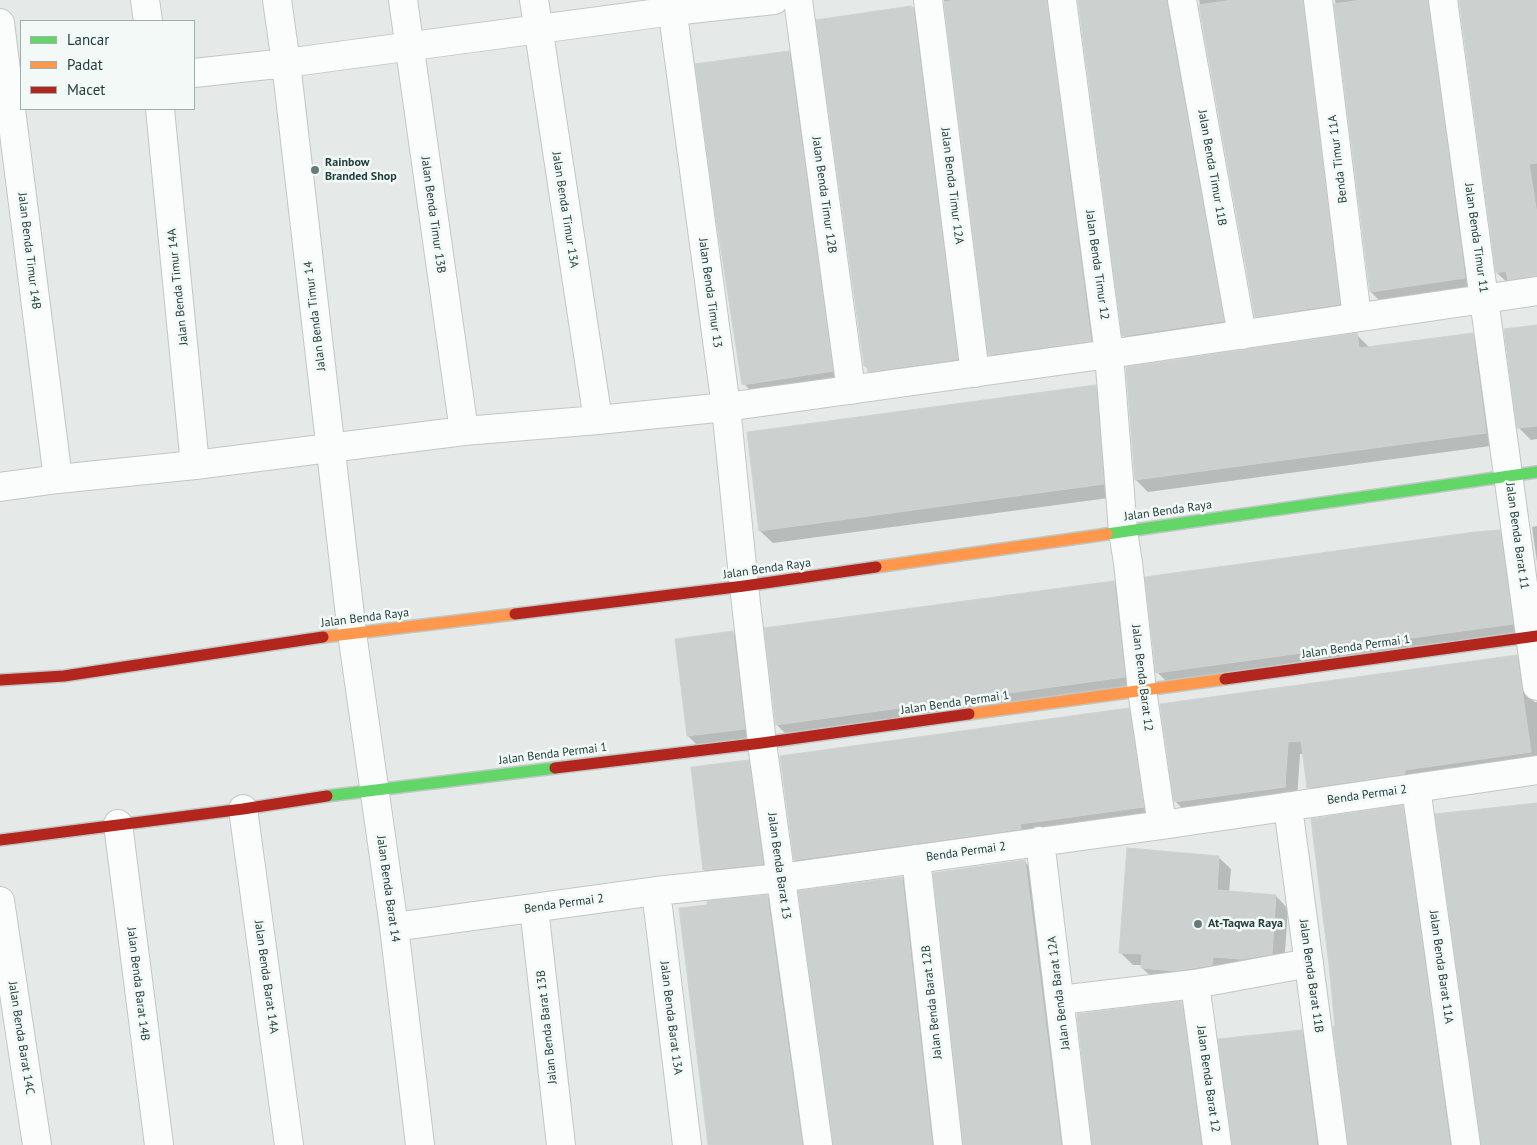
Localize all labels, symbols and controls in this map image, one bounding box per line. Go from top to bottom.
legend [20,20,195,110]
text: Lancar [67,30,109,49]
text: Padat [67,55,103,74]
text: Macet [67,80,105,99]
street label: Jalan Benda Timur 11B [1195,109,1229,227]
street label: Benda Timur 11A [1325,114,1351,204]
street label: Jalan Benda Timur 12A [938,127,966,245]
street label: Jalan Benda Timur 12B [809,136,839,254]
street label: Jalan Benda Timur 13A [549,151,581,269]
place label: Rainbow Branded Shop [325,156,397,184]
street label: Jalan Benda Timur 13B [418,156,448,274]
marker: Rainbow Branded Shop [309,164,321,176]
street label: Jalan Benda Timur 11 [1461,182,1491,294]
street label: Jalan Benda Timur 14B [15,192,43,310]
street label: Jalan Benda Timur 12 [1082,209,1112,321]
street label: Jalan Benda Timur 14A [165,228,191,346]
street label: Jalan Benda Timur 13 [695,237,725,349]
street label: Jalan Benda Timur 14 [301,260,329,372]
street label: Jalan Benda Barat 11 [1502,482,1532,590]
street label: Jalan Benda Raya [1123,498,1213,524]
street label: Jalan Benda Raya [722,556,812,582]
street label: Jalan Benda Raya [320,605,410,631]
street label: Jalan Benda Barat 12 [1128,624,1156,732]
street label: Jalan Benda Permai 1 [1301,632,1411,662]
street label: Jalan Benda Permai 1 [900,688,1010,718]
street label: Jalan Benda Permai 1 [498,740,608,768]
street label: Benda Permai 2 [1326,782,1408,808]
street label: Jalan Benda Barat 13 [764,812,794,920]
street label: Jalan Benda Barat 14 [373,835,403,943]
street label: Benda Permai 2 [925,839,1007,865]
street label: Benda Permai 2 [523,891,605,917]
street label: Jalan Benda Barat 11A [1426,909,1456,1025]
place label: At-Taqwa Raya [1208,917,1283,931]
marker: At-Taqwa Raya [1192,918,1204,930]
street label: Jalan Benda Barat 11B [1296,918,1326,1034]
street label: Jalan Benda Barat 14A [251,919,281,1035]
street label: Jalan Benda Barat 14B [124,926,152,1042]
street label: Jalan Benda Barat 12A [1045,935,1073,1051]
street label: Jalan Benda Barat 12B [919,944,945,1060]
street label: Jalan Benda Barat 13A [657,960,685,1076]
street label: Jalan Benda Barat 13B [534,969,560,1085]
street label: Jalan Benda Barat 14C [5,981,37,1095]
street label: Jalan Benda Barat 12 [1193,1025,1223,1133]

